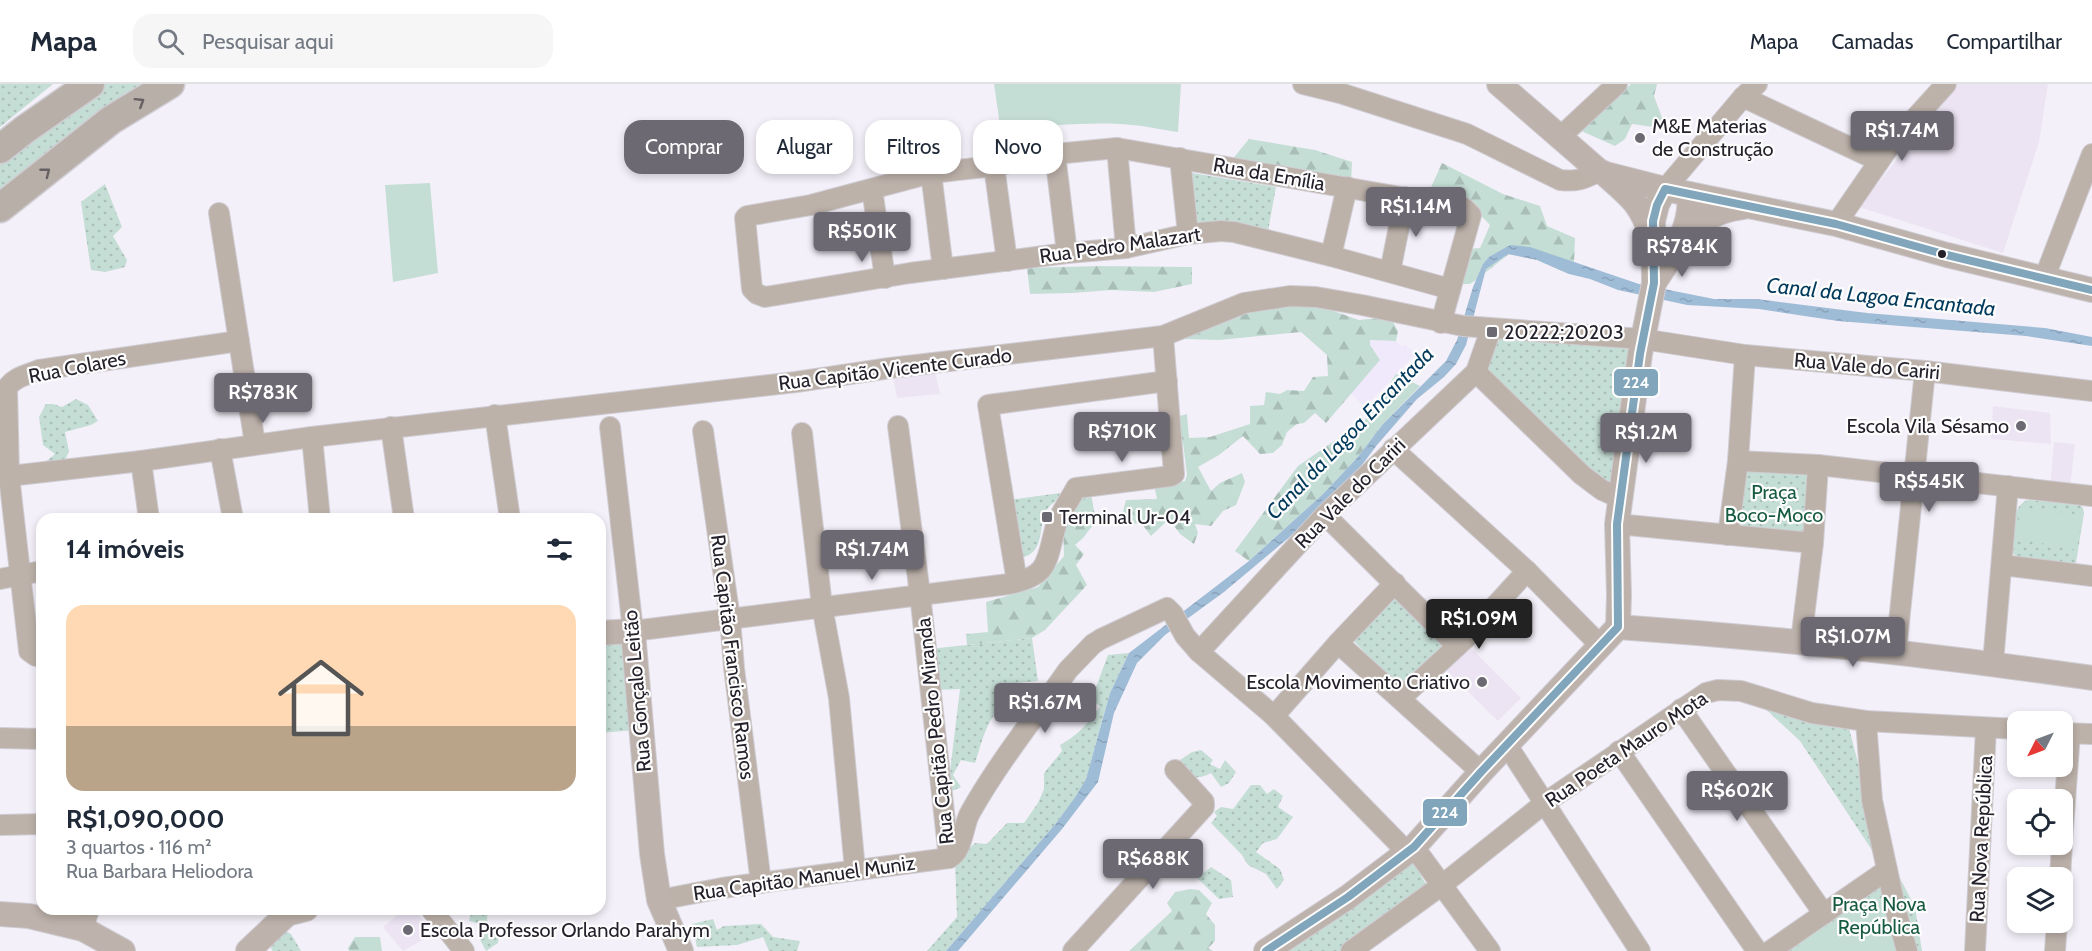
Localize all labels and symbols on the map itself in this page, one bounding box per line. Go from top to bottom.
one-way arrow [134,98,144,110]
pin: R$1.74M [1847,111,1957,162]
place label: M&E Materias de Construção [1652,114,1774,161]
marker: M&E Materias de Construção [1633,131,1647,145]
street label: Rua da Emília [1211,152,1327,196]
one-way arrow [39,168,50,179]
pin: R$1.14M [1361,187,1471,238]
pin: R$501K [813,212,911,263]
street label: Rua Pedro Malazart [1038,222,1202,268]
pin: R$784K [1633,227,1731,278]
unlabelled marker [1936,248,1948,260]
water label: Canal da Lagoa Encantada [1765,272,1997,321]
place label: 20222;20203 [1504,320,1624,344]
marker: 20222;20203 [1485,325,1499,339]
water label: Canal da Lagoa Encantada [1261,341,1439,524]
street label: Rua Capitão Vicente Curado [777,343,1013,395]
street label: Rua Colares [26,346,128,388]
street label: Rua Vale do Cariri [1793,348,1941,384]
line badge: 224 [1613,368,1659,397]
pin: R$783K [214,373,312,424]
text: 224 [1623,373,1649,392]
pin: R$710K [1073,412,1171,463]
pin: R$1.2M [1597,413,1695,464]
place label: Escola Vila Sésamo [1847,414,2009,438]
marker: Escola Vila Sésamo [2014,419,2028,433]
street label: Rua Vale do Cariri [1290,433,1410,553]
pin: R$545K [1880,462,1978,513]
park label: Praça Boco-Moco [1725,480,1823,527]
place label: Terminal Ur-04 [1059,505,1191,529]
marker: Terminal Ur-04 [1040,510,1054,524]
pin: R$1.74M [817,530,927,581]
street label: Rua Capitão Francisco Ramos [706,533,760,781]
pin: R$1.09M [1424,599,1534,650]
street label: Rua Gonçalo Leitão [618,609,656,773]
street label: Rua Capitão Pedro Miranda [911,616,959,845]
pin: R$1.07M [1798,617,1908,668]
place label: Escola Movimento Criativo [1246,670,1470,694]
marker: Escola Movimento Criativo [1475,675,1489,689]
pin: R$1.67M [990,683,1100,734]
street label: Rua Poeta Mauro Mota [1540,686,1712,812]
north arrow [2007,711,2073,777]
street label: Rua Nova República [1965,755,1997,923]
pin: R$602K [1688,771,1786,822]
line badge: 224 [1422,798,1468,827]
text: 224 [1432,803,1458,822]
pin: R$688K [1104,839,1202,890]
street label: Rua Capitão Manuel Muniz [692,851,916,905]
park label: Praça Nova República [1832,892,1926,939]
place label: Escola Professor Orlando Parahym [420,918,710,942]
marker: Escola Professor Orlando Parahym [401,923,415,937]

